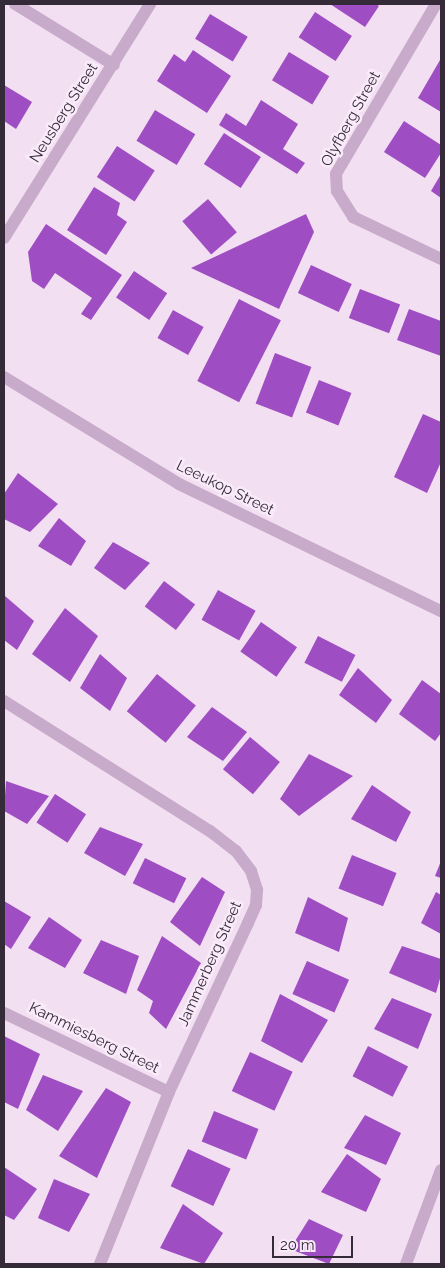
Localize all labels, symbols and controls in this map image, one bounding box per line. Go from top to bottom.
street label: Neusberg Street [26,60,102,166]
street label: Olyfberg Street [317,68,385,170]
street label: Leeukop Street [173,457,277,519]
street label: Jammerberg Street [174,899,246,1029]
street label: Kammiesberg Street [26,999,162,1077]
scale bar [275,1226,356,1258]
text: 20 m [280,1236,315,1254]

